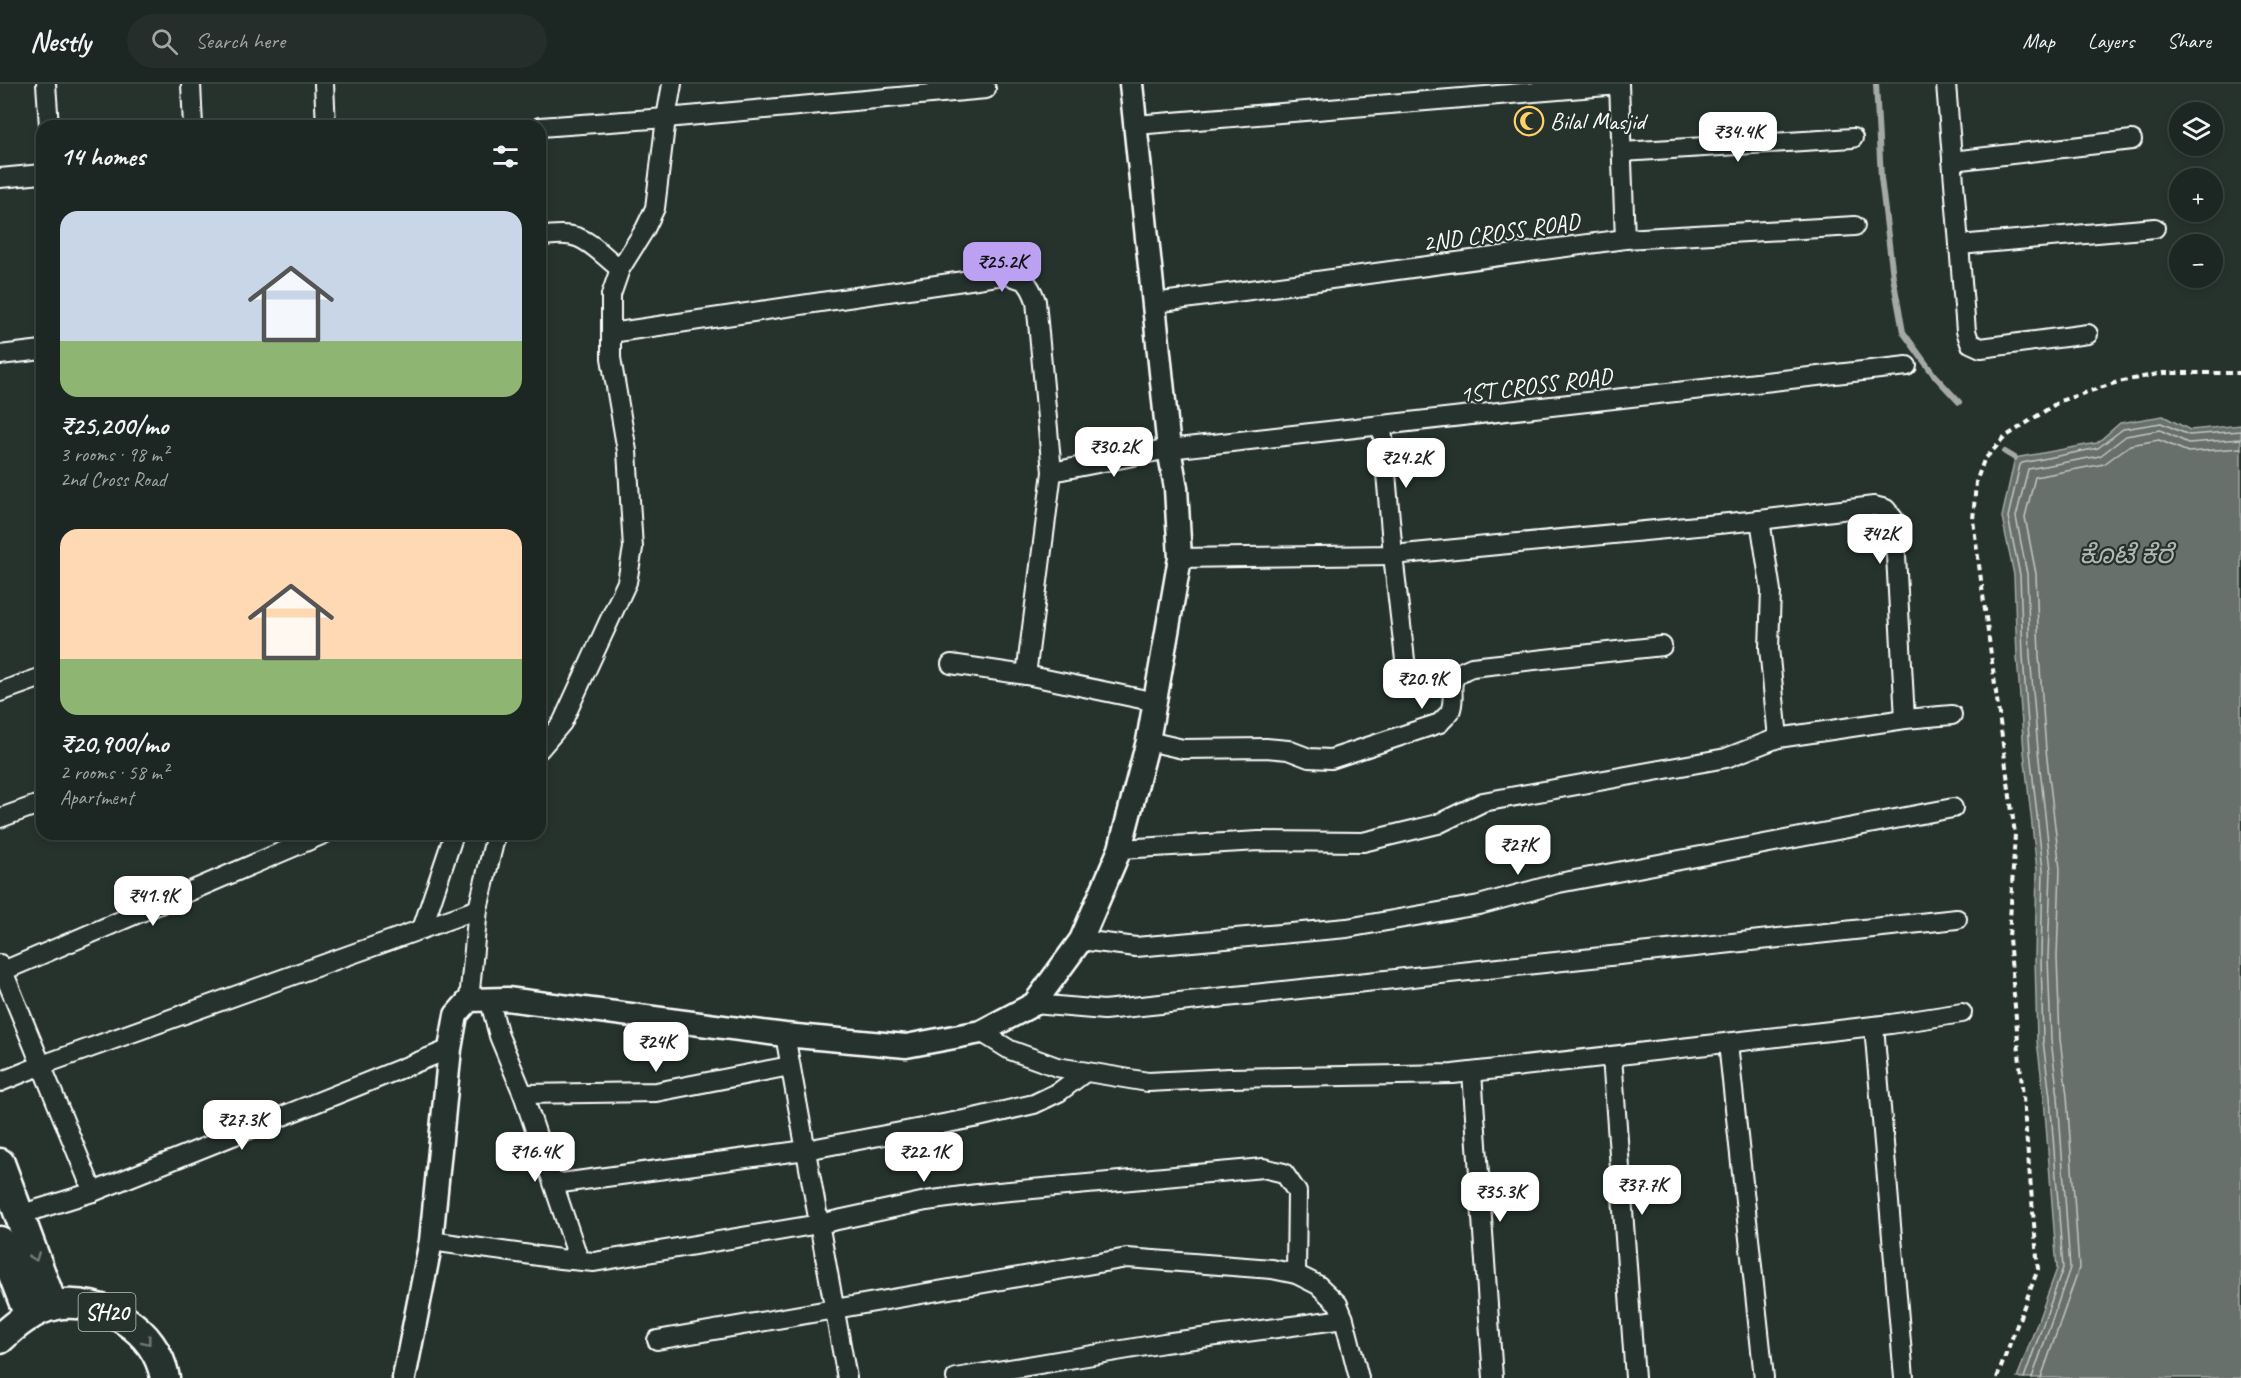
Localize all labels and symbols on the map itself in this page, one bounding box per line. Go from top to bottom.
mosque icon: Bilal Masjid [1513,105,1545,137]
place label: Bilal Masjid [1550,106,1648,136]
pin: ₹34.4K [1689,112,1787,163]
street label: 2ND CROSS ROAD [1421,206,1584,258]
pin: ₹25.2K [953,242,1051,293]
street label: 1ST CROSS ROAD [1458,361,1616,409]
pin: ₹30.2K [1065,427,1163,478]
pin: ₹24.2K [1357,438,1455,489]
pin: ₹42K [1844,514,1916,565]
water label: ಕೊಟೆ ಕೆರೆ [2079,538,2177,571]
pin: ₹20.9K [1373,659,1471,710]
pin: ₹27K [1482,825,1554,876]
pin: ₹41.9K [104,876,202,927]
pin: ₹24K [620,1022,692,1073]
pin: ₹27.3K [193,1100,291,1151]
pin: ₹16.4K [486,1132,584,1183]
pin: ₹22.1K [875,1132,973,1183]
pin: ₹37.7K [1593,1165,1691,1216]
pin: ₹35.3K [1451,1172,1549,1223]
one-way arrow [28,1251,40,1262]
road number: SH20 [78,1293,136,1331]
one-way arrow [140,1334,151,1345]

